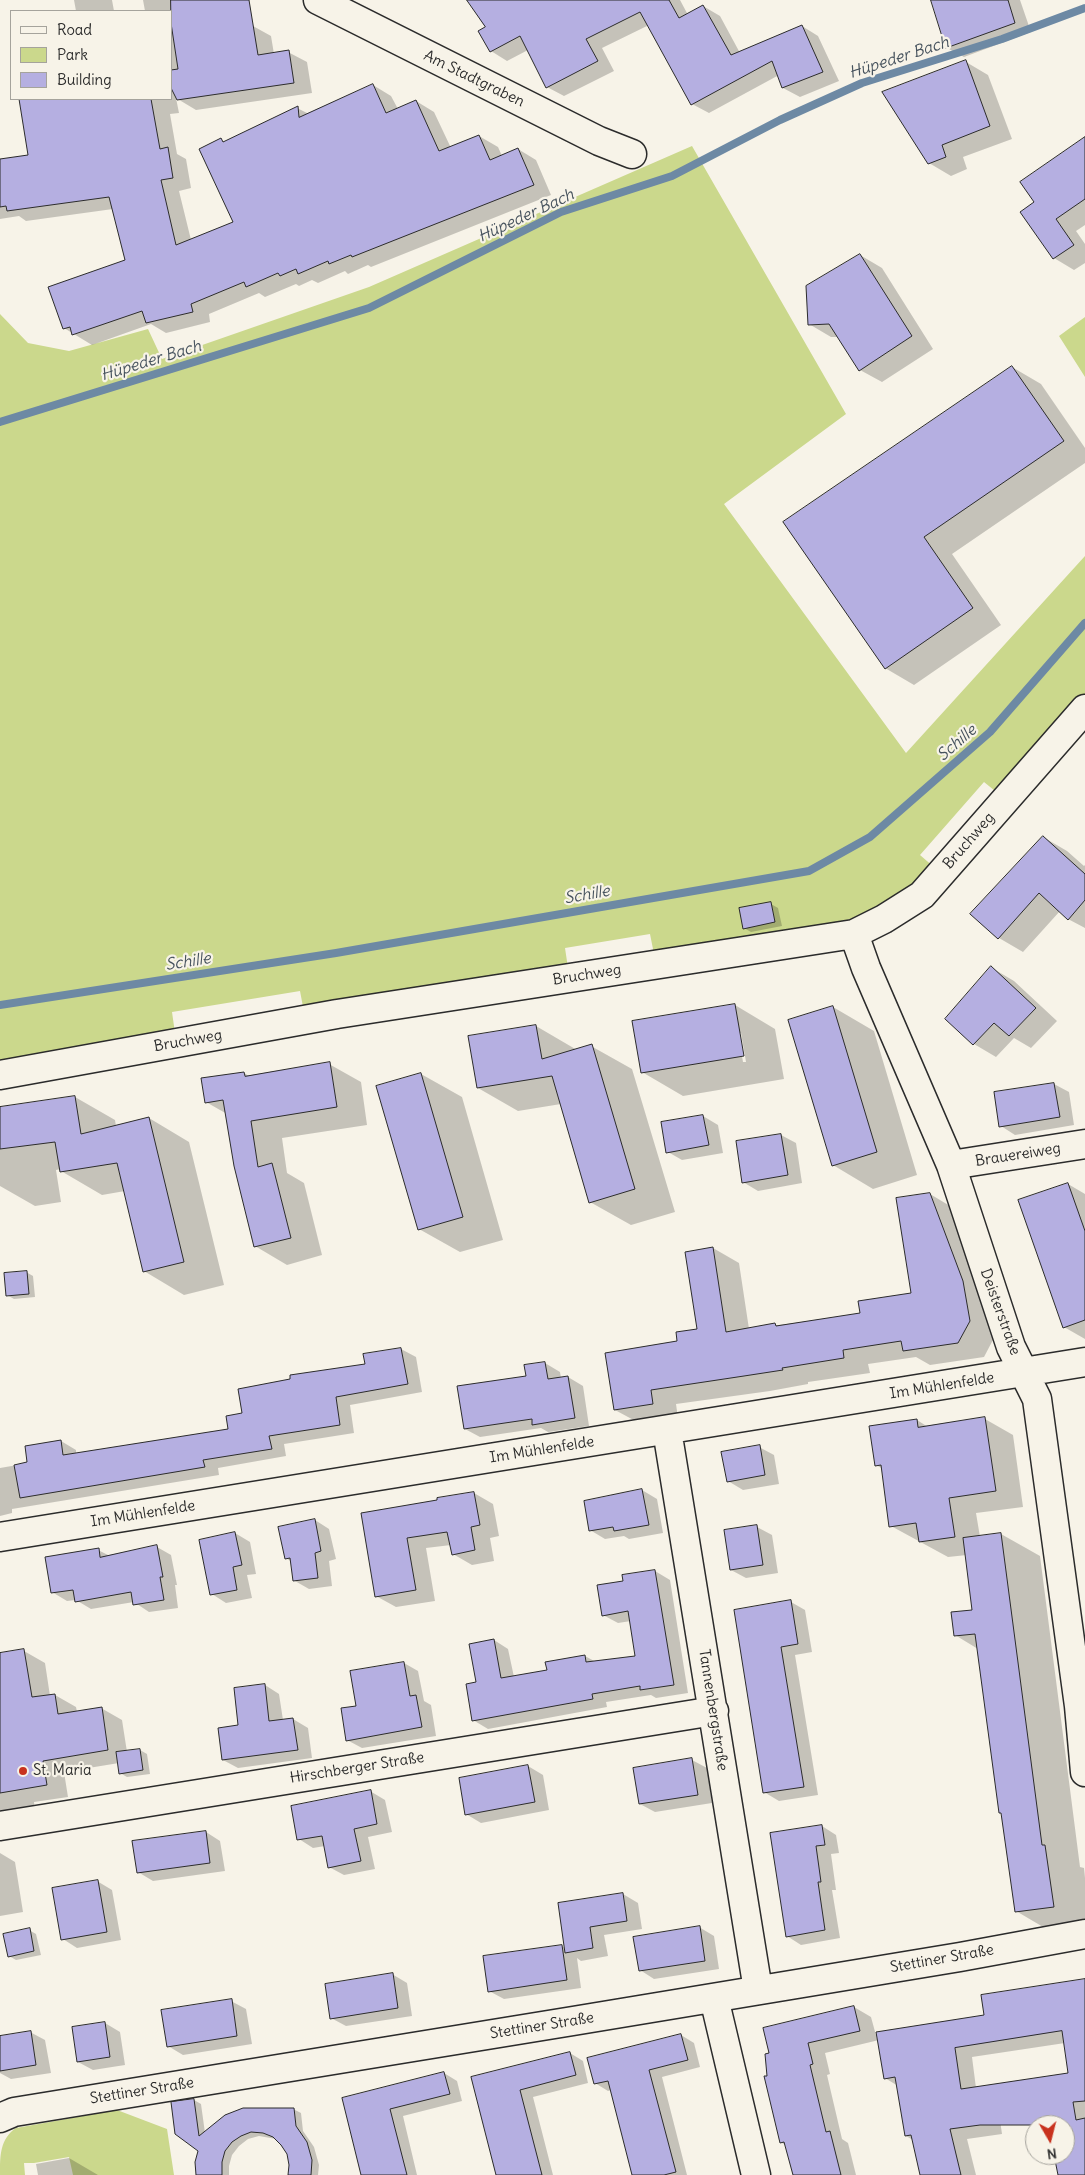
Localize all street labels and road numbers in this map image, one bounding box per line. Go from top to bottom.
street label: Am Stadtgraben [421,47,527,111]
street label: Bruchweg [940,809,998,873]
street label: Bruchweg [551,961,623,989]
street label: Bruchweg [152,1026,224,1056]
street label: Brauereiweg [974,1139,1062,1171]
street label: Deisterstraße [976,1266,1024,1358]
street label: Im Mühlenfelde [888,1369,996,1403]
street label: Im Mühlenfelde [488,1433,596,1467]
street label: Im Mühlenfelde [89,1497,197,1531]
street label: Tannenbergstraße [694,1648,732,1772]
street label: Hirschberger Straße [289,1748,425,1788]
street label: Stettiner Straße [889,1941,995,1977]
street label: Stettiner Straße [489,2009,595,2043]
street label: Stettiner Straße [89,2074,195,2108]

